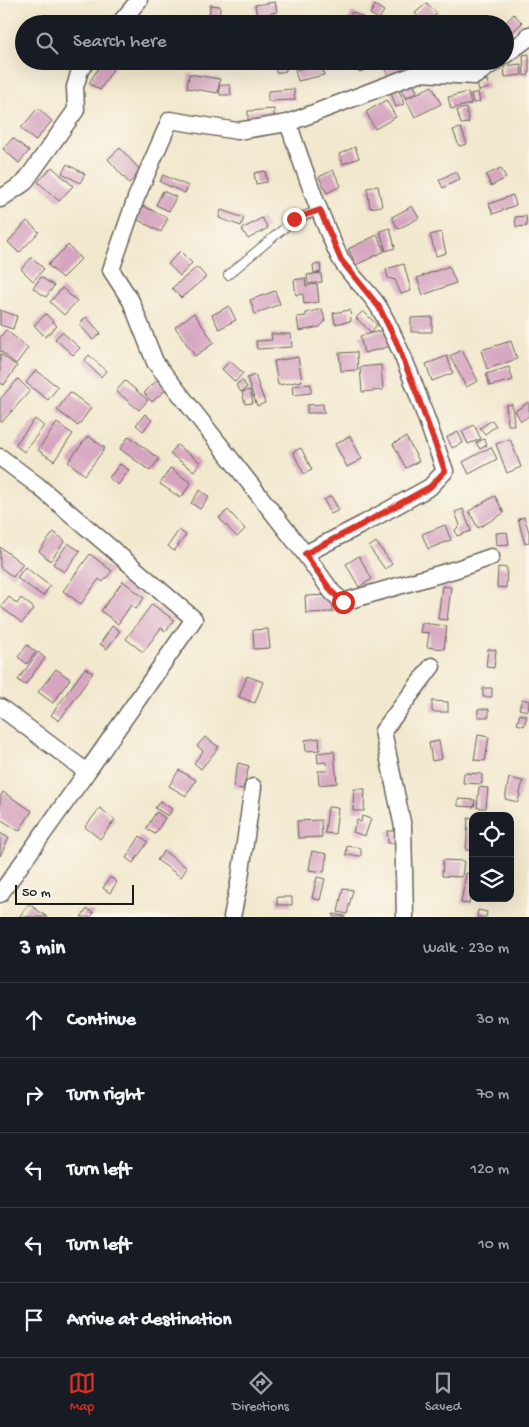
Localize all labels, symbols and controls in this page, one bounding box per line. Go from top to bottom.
search box [15,15,514,70]
icon: search [33,29,61,57]
text: Search here [73,31,167,54]
route end [283,208,306,231]
route start [332,591,355,614]
map controls [469,812,514,902]
button: locate [469,812,514,857]
button: layers [469,857,514,902]
scale bar [15,882,134,905]
text: 50 m [22,885,51,902]
text: 3 min [20,937,65,962]
text: Walk · 230 m [423,940,509,959]
icon: ahead [20,1006,48,1034]
text: Continue [67,1009,136,1032]
text: 30 m [476,1011,509,1030]
icon: right [20,1081,48,1109]
text: Turn right [67,1084,143,1107]
text: 70 m [476,1086,509,1105]
icon: left [20,1156,48,1184]
text: Turn left [67,1159,131,1182]
text: 120 m [470,1161,509,1180]
icon: left [20,1231,48,1259]
text: Turn left [67,1234,131,1257]
text: 10 m [478,1236,509,1255]
icon: arrive [20,1306,48,1334]
text: Arrive at destination [67,1309,231,1332]
tab: Map [68,1369,96,1416]
tab: Directions [232,1369,289,1416]
tab: Saved [425,1369,461,1416]

